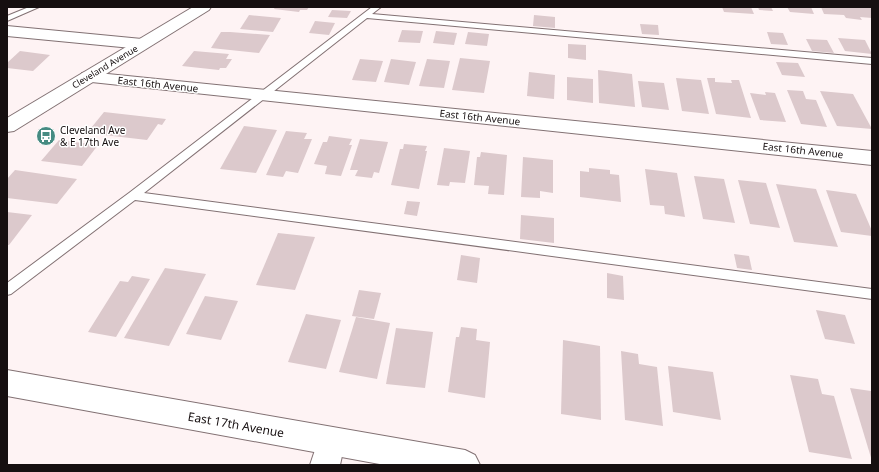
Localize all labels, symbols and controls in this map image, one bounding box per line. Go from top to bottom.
street label: Cleveland Avenue [69,42,140,91]
street label: East 16th Avenue [117,73,199,95]
street label: East 16th Avenue [439,106,521,128]
place label: Cleveland Ave & E 17th Ave [60,123,126,149]
bus stop icon: Cleveland Ave & E 17th Ave [35,125,57,147]
street label: East 16th Avenue [762,139,844,161]
street label: East 17th Avenue [187,408,286,441]

